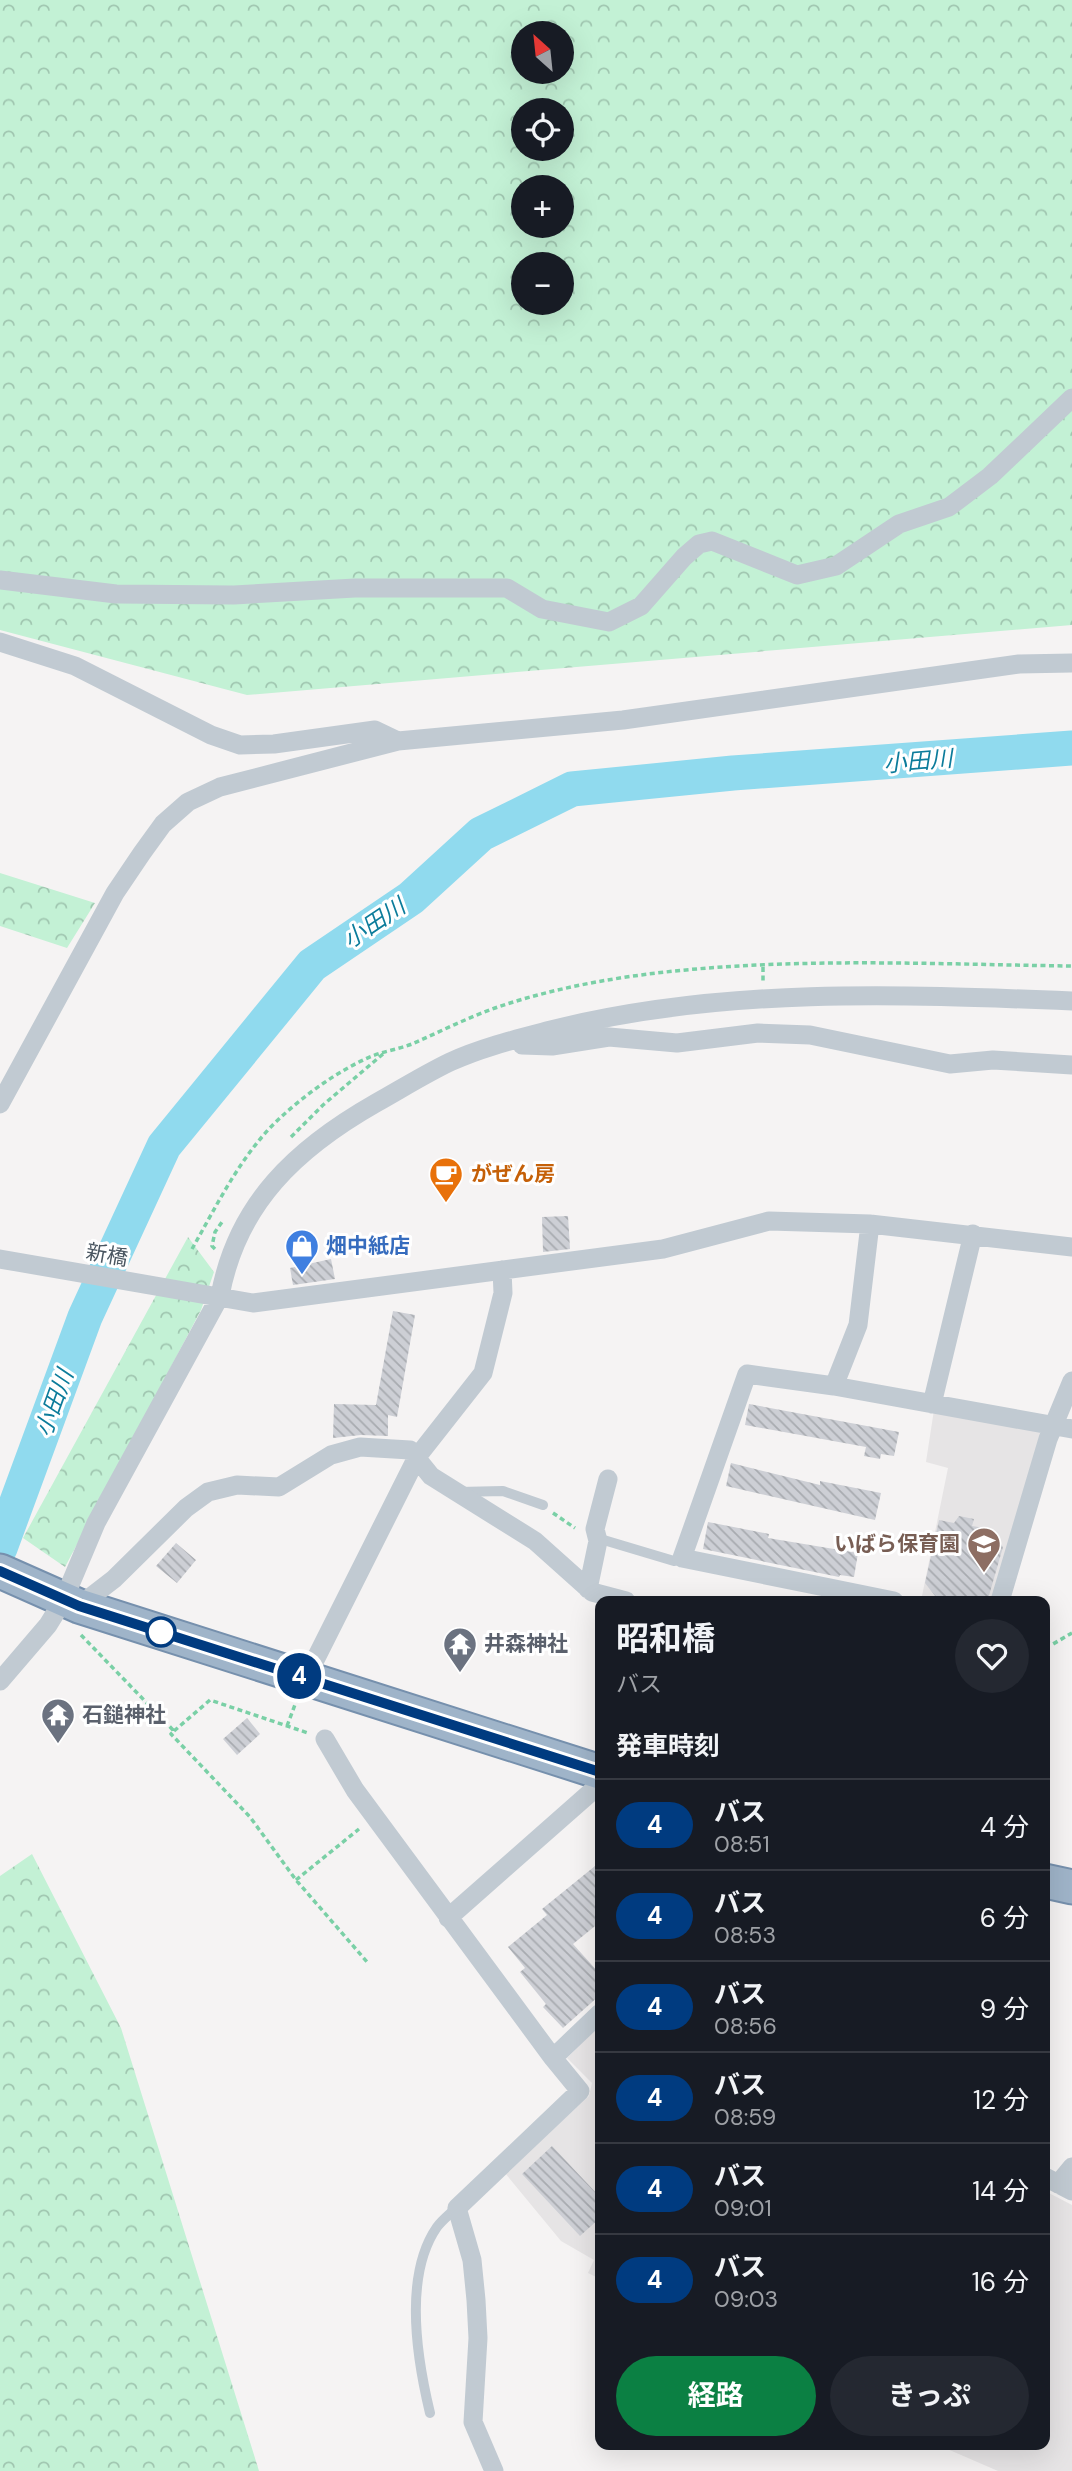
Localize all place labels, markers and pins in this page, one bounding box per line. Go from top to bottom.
cafe icon: がぜん房 [427,1155,465,1204]
place label: がぜん房 [471,1160,555,1188]
shop icon: 畑中紙店 [283,1227,321,1276]
place label: 畑中紙店 [326,1232,410,1260]
school or university icon: いばら保育園 [965,1525,1003,1574]
place label: いばら保育園 [834,1530,960,1558]
unlabelled marker [146,1617,176,1647]
temple icon: 井森神社 [441,1625,479,1674]
place label: 井森神社 [484,1630,568,1658]
temple icon: 石鎚神社 [39,1696,77,1745]
place label: 石鎚神社 [82,1701,166,1729]

